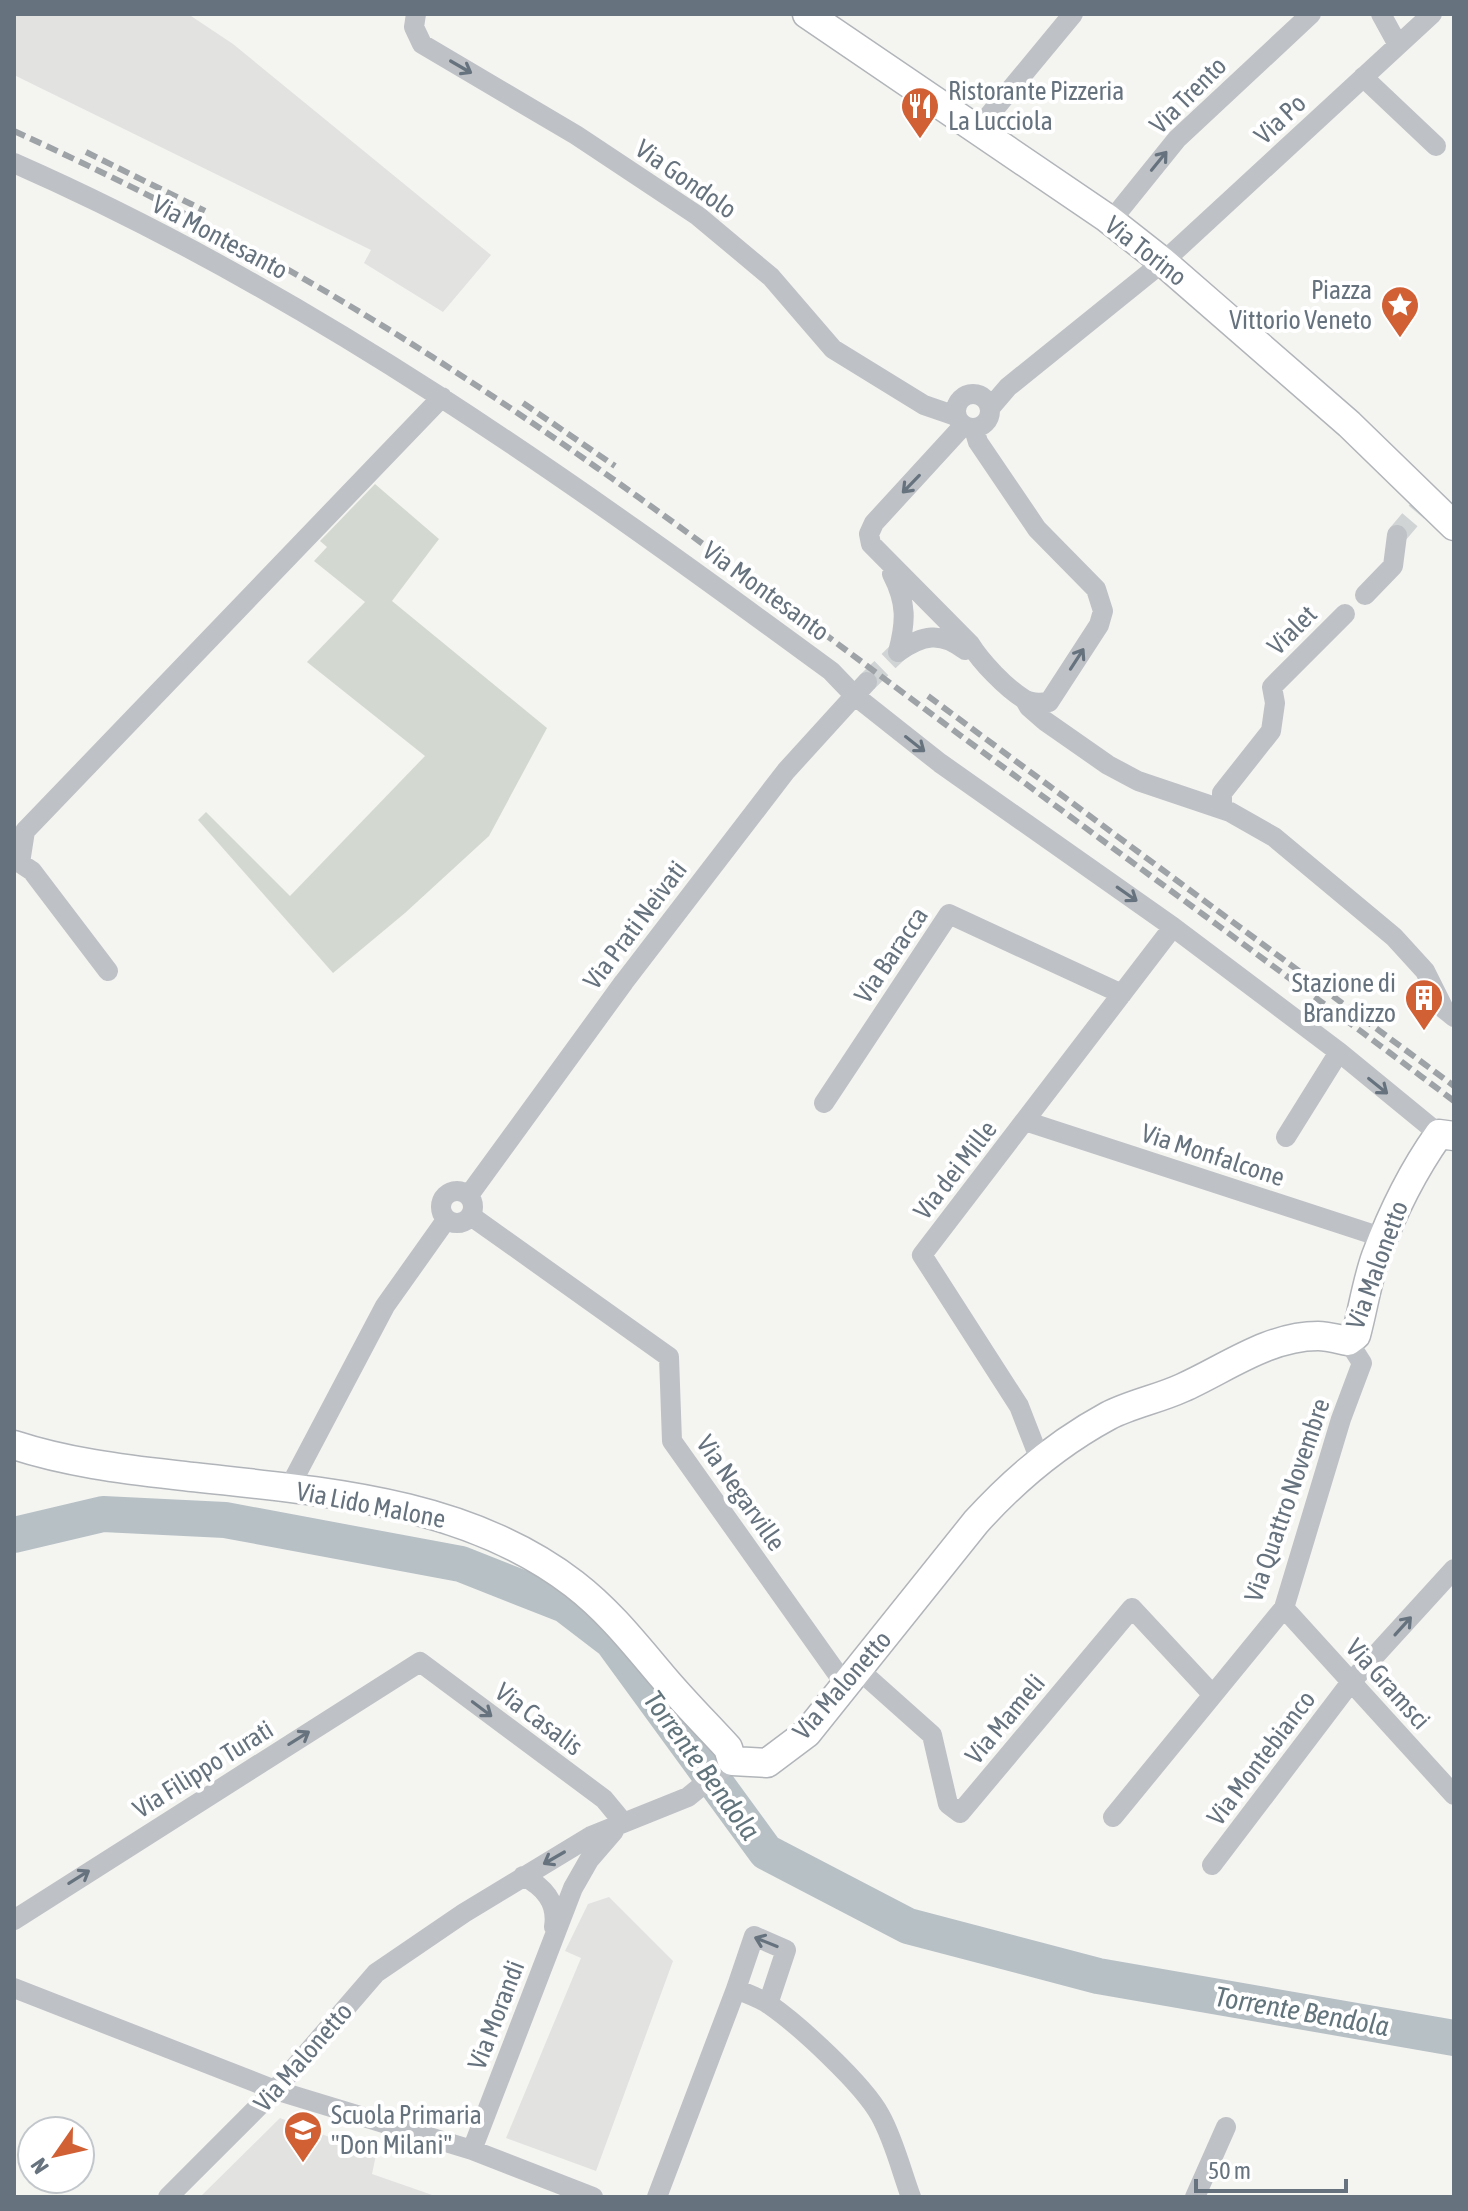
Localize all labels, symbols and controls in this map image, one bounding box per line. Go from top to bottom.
street label: Via Trento [1144,51,1232,139]
one-way arrow [449,59,472,75]
place label: Ristorante Pizzeria La Lucciola [948,76,1124,136]
restaurant icon: Ristorante Pizzeria La Lucciola [899,85,941,140]
street label: Via Po [1248,88,1312,150]
street label: Via Gondolo [630,133,742,225]
one-way arrow [1151,151,1168,172]
street label: Via Montesanto [147,189,293,285]
street label: Via Torino [1099,210,1193,292]
place label: Piazza Vittorio Veneto [1229,275,1372,335]
place icon: Piazza Vittorio Veneto [1379,284,1421,339]
one-way arrow [901,474,920,494]
street label: Via Montesanto [697,535,835,647]
street label: Vialet [1261,599,1323,661]
one-way arrow [1070,648,1086,671]
one-way arrow [904,735,925,752]
street label: Via Prati Neivati [577,855,693,995]
one-way arrow [1115,886,1137,903]
street label: Via Baracca [848,901,934,1009]
place label: Stazione di Brandizzo [1292,968,1396,1028]
building icon: Stazione di Brandizzo [1403,977,1445,1032]
one-way arrow [1367,1077,1388,1094]
street label: Via dei Mille [907,1115,1003,1225]
street label: Via Monfalcone [1138,1118,1288,1192]
street label: Via Malonetto [1340,1197,1414,1333]
street label: Via Quattro Novembre [1238,1395,1336,1605]
street label: Via Negarville [690,1430,792,1556]
street label: Via Lido Malone [294,1476,448,1534]
one-way arrow [1393,1616,1411,1636]
street label: Via Malonetto [787,1625,897,1745]
street label: Via Gramsci [1340,1633,1436,1735]
street label: Via Mameli [959,1668,1051,1770]
street label: Via Casalis [489,1676,589,1762]
water label: Torrente Bendola [637,1684,767,1846]
street label: Via Montebianco [1201,1685,1321,1831]
one-way arrow [471,1700,493,1717]
street label: Via Filippo Turati [127,1714,279,1824]
one-way arrow [287,1730,310,1746]
one-way arrow [543,1850,566,1866]
one-way arrow [67,1869,90,1885]
one-way arrow [755,1934,779,1948]
street label: Via Morandi [462,1956,530,2074]
water label: Torrente Bendola [1213,1980,1391,2042]
street label: Via Malonetto [248,1997,358,2117]
place label: Scuola Primaria "Don Milani" [331,2100,482,2160]
school or university icon: Scuola Primaria "Don Milani" [282,2109,324,2164]
north arrow [16,2115,96,2195]
scale bar [1196,2143,1346,2193]
text: N [25,2154,54,2179]
text: 50 m [1208,2157,1251,2184]

